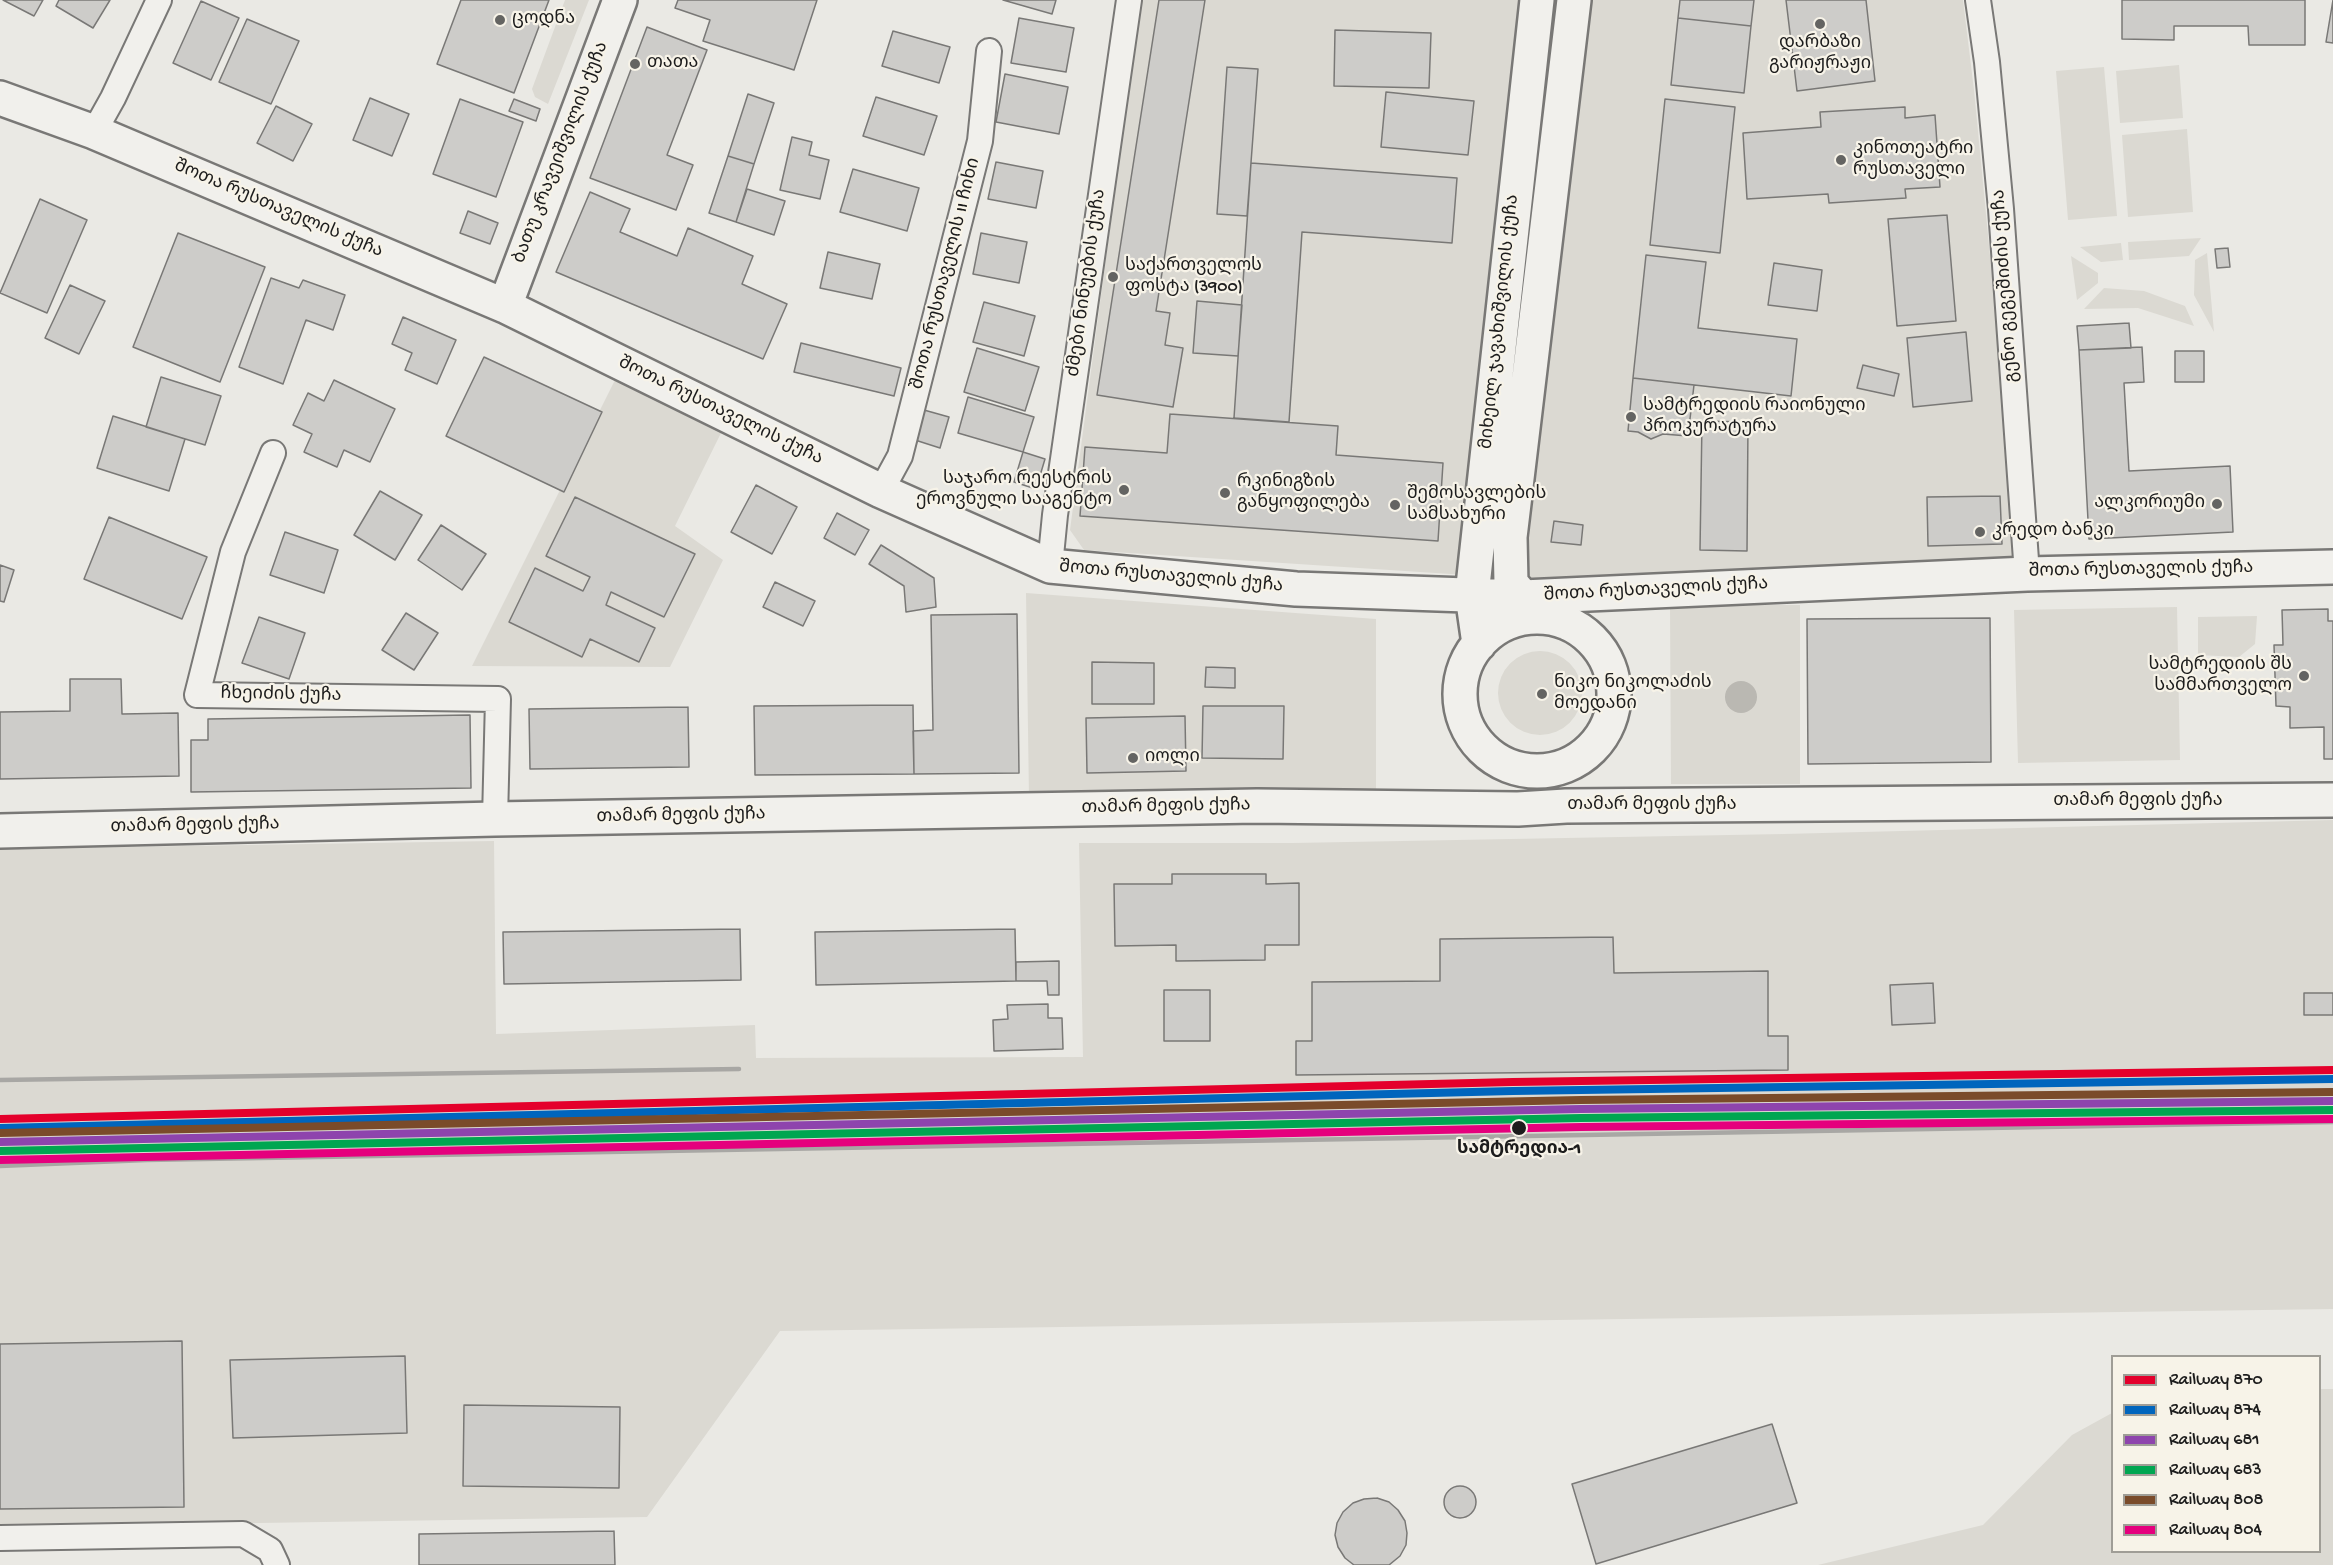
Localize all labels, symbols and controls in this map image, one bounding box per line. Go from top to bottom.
place label: ცოდნა [512,9,575,31]
marker: ცოდნა [493,13,507,27]
marker: დარბაზი გარიჟრაჟი [1813,17,1827,31]
place label: დარბაზი გარიჟრაჟი [1769,33,1871,76]
street label: ბათუ კრავეიშვილის ქუჩა [510,39,614,267]
place label: თათა [647,53,698,75]
marker: თათა [628,57,642,71]
place label: კინოთეატრი რუსთაველი [1853,139,1973,182]
marker: კინოთეატრი რუსთაველი [1834,153,1848,167]
street label: შოთა რუსთაველის ქუჩა [170,156,386,264]
street label: შოთა რუსთაველის II ჩიხი [908,156,986,392]
street label: ძმები ნინუების ქუჩა [1064,188,1112,378]
street label: გენო გეგეშიძის ქუჩა [1989,189,2025,383]
street label: მიხეილ ჯავახიშვილის ქუჩა [1477,194,1525,450]
place label: საქართველოს ფოსტა (3900) [1125,256,1262,298]
marker: საქართველოს ფოსტა (3900) [1106,270,1120,284]
street label: შოთა რუსთაველის ქუჩა [614,353,826,471]
place label: სამტრედიის რაიონული პროკურატურა [1643,396,1865,438]
marker: სამტრედიის რაიონული პროკურატურა [1624,410,1638,424]
place label: საჯარო რეესტრის ეროვნული სააგენტო [916,469,1112,512]
place label: რკინიგზის განყოფილება [1237,472,1370,514]
marker: საჯარო რეესტრის ეროვნული სააგენტო [1117,483,1131,497]
place label: შემოსავლების სამსახური [1407,484,1546,526]
marker: რკინიგზის განყოფილება [1218,486,1232,500]
place label: ალკორიუმი [2094,493,2205,515]
marker: ალკორიუმი [2210,497,2224,511]
marker: შემოსავლების სამსახური [1388,498,1402,512]
place label: კრედო ბანკი [1992,521,2114,543]
marker: კრედო ბანკი [1973,525,1987,539]
street label: შოთა რუსთაველის ქუჩა [1058,557,1284,599]
street label: შოთა რუსთაველის ქუჩა [2028,558,2254,584]
street label: შოთა რუსთაველის ქუჩა [1543,574,1769,608]
place label: სამტრედიის შს სამმართველო [2148,655,2292,698]
marker: სამტრედიის შს სამმართველო [2297,669,2311,683]
place label: ნიკო ნიკოლაძის მოედანი [1554,673,1712,716]
street label: ჩხეიძის ქუჩა [220,684,342,708]
marker: ნიკო ნიკოლაძის მოედანი [1535,687,1549,701]
place label: იოლი [1145,747,1200,769]
marker: იოლი [1126,751,1140,765]
street label: თამარ მეფის ქუჩა [2053,791,2223,813]
street label: თამარ მეფის ქუჩა [1567,795,1737,817]
street label: თამარ მეფის ქუჩა [1081,796,1251,820]
street label: თამარ მეფის ქუჩა [596,805,766,829]
street label: თამარ მეფის ქუჩა [110,815,280,839]
marker: სამტრედია-1 [1510,1119,1528,1137]
place label: სამტრედია-1 [1457,1139,1581,1161]
legend [2111,1355,2321,1553]
text: Railway 870 [2169,1370,2263,1391]
text: Railway 874 [2169,1400,2261,1421]
text: Railway 681 [2169,1430,2260,1451]
text: Railway 683 [2169,1460,2262,1481]
text: Railway 808 [2169,1490,2263,1511]
text: Railway 804 [2169,1520,2262,1541]

